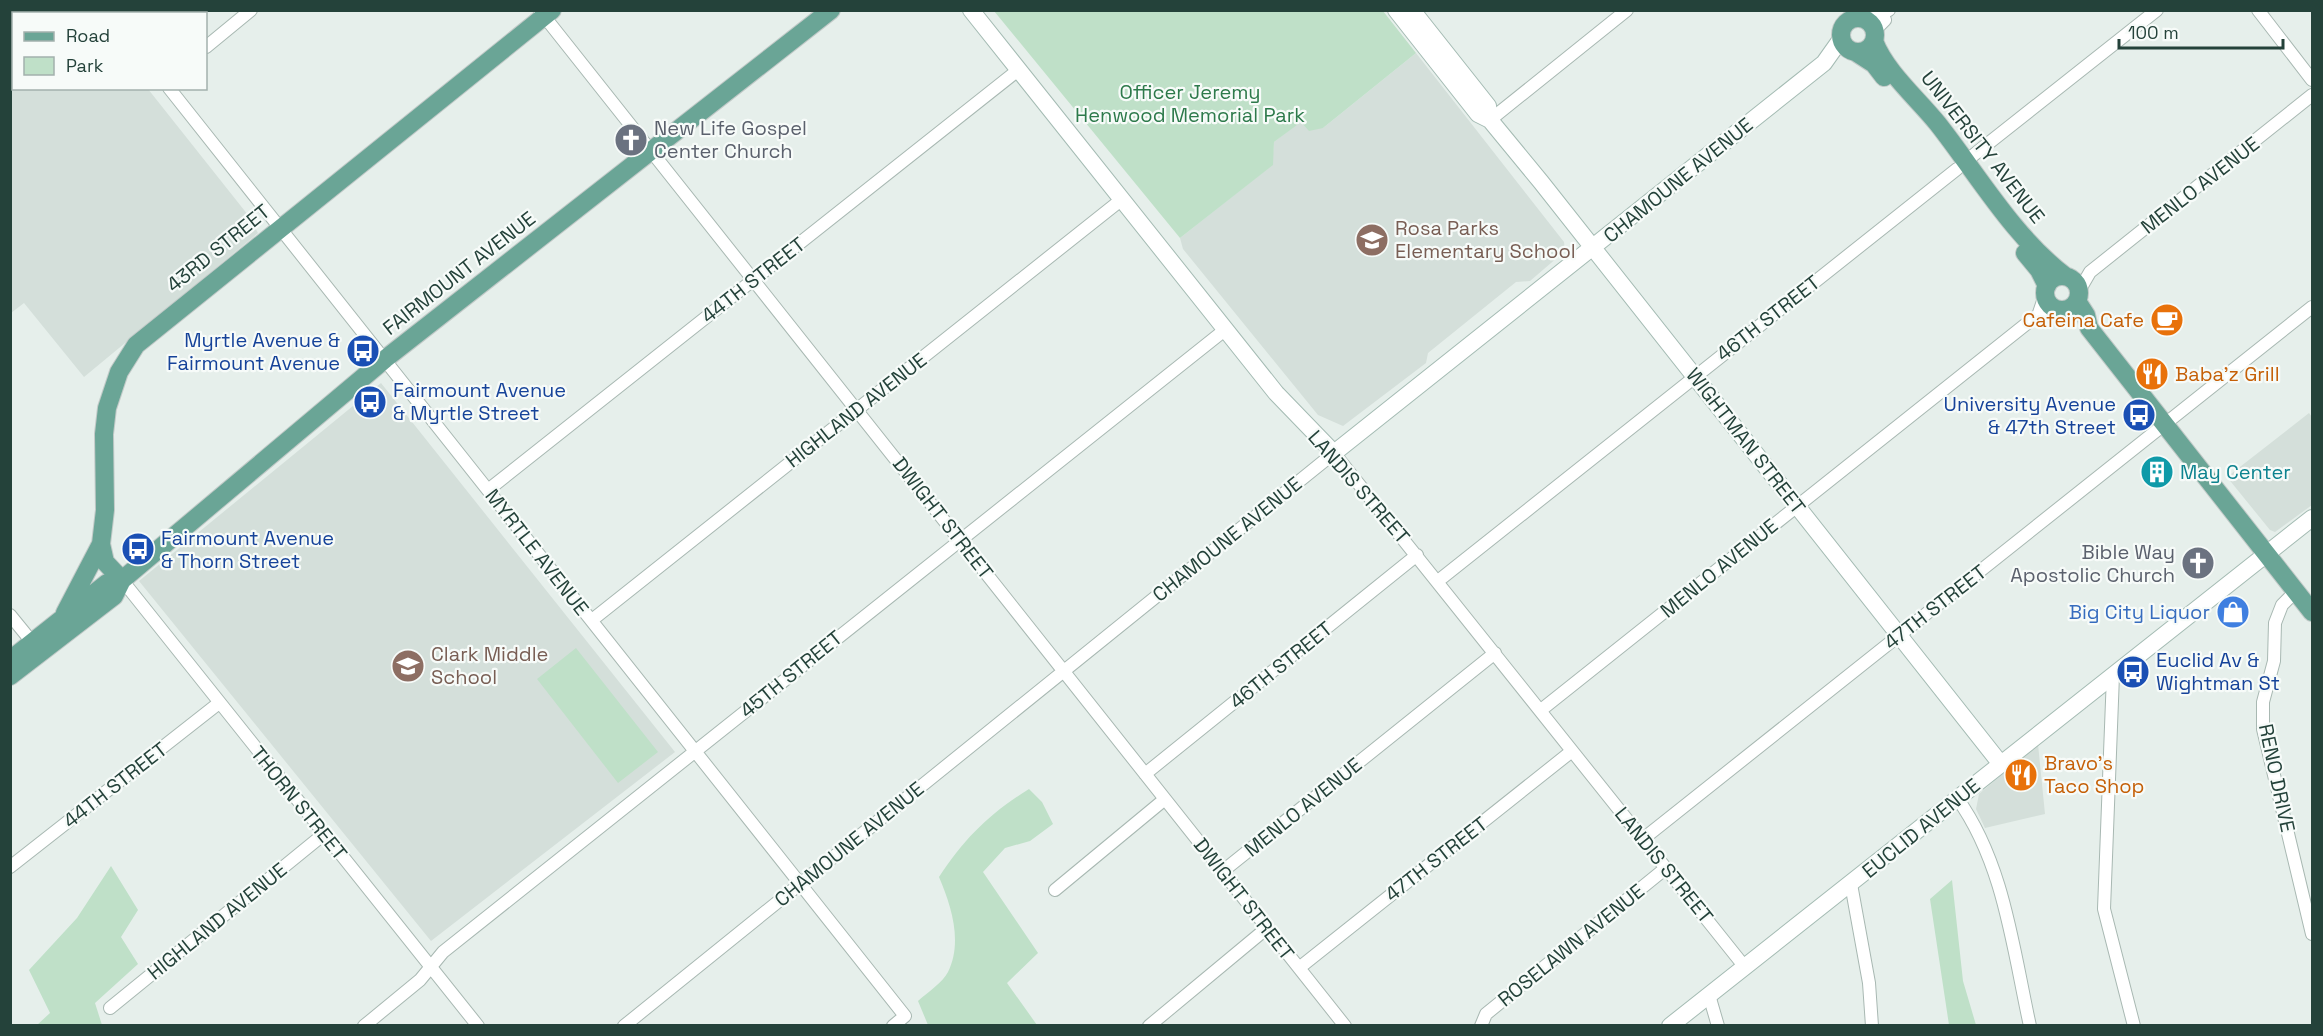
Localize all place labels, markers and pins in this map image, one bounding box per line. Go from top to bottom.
place label: New Life Gospel Center Church [654,115,807,164]
church icon: New Life Gospel Center Church [613,122,649,158]
place label: Rosa Parks Elementary School [1395,215,1576,264]
school or university icon: Rosa Parks Elementary School [1354,222,1390,258]
cafe icon: Cafeina Cafe [2149,302,2185,338]
place label: Cafeina Cafe [2022,307,2144,333]
place label: Myrtle Avenue & Fairmount Avenue [167,327,340,376]
bus stop icon: Myrtle Avenue & Fairmount Avenue [345,333,381,369]
restaurant icon: Baba'z Grill [2134,356,2170,392]
place label: Baba'z Grill [2175,361,2280,387]
place label: Fairmount Avenue & Myrtle Street [393,377,566,426]
bus stop icon: Fairmount Avenue & Myrtle Street [352,384,388,420]
place label: University Avenue & 47th Street [1944,391,2116,440]
bus stop icon: University Avenue & 47th Street [2121,397,2157,433]
building icon: May Center [2139,454,2175,490]
place label: May Center [2180,459,2291,485]
place label: Fairmount Avenue & Thorn Street [161,525,334,574]
bus stop icon: Fairmount Avenue & Thorn Street [120,531,156,567]
place label: Bible Way Apostolic Church [2010,539,2175,588]
church icon: Bible Way Apostolic Church [2180,545,2216,581]
shop icon: Big City Liquor [2215,594,2251,630]
place label: Big City Liquor [2069,599,2210,625]
place label: Clark Middle School [431,641,548,690]
place label: Euclid Av & Wightman St [2156,647,2280,696]
school or university icon: Clark Middle School [390,648,426,684]
bus stop icon: Euclid Av & Wightman St [2115,654,2151,690]
place label: Bravo's Taco Shop [2044,750,2144,799]
restaurant icon: Bravo's Taco Shop [2003,757,2039,793]

